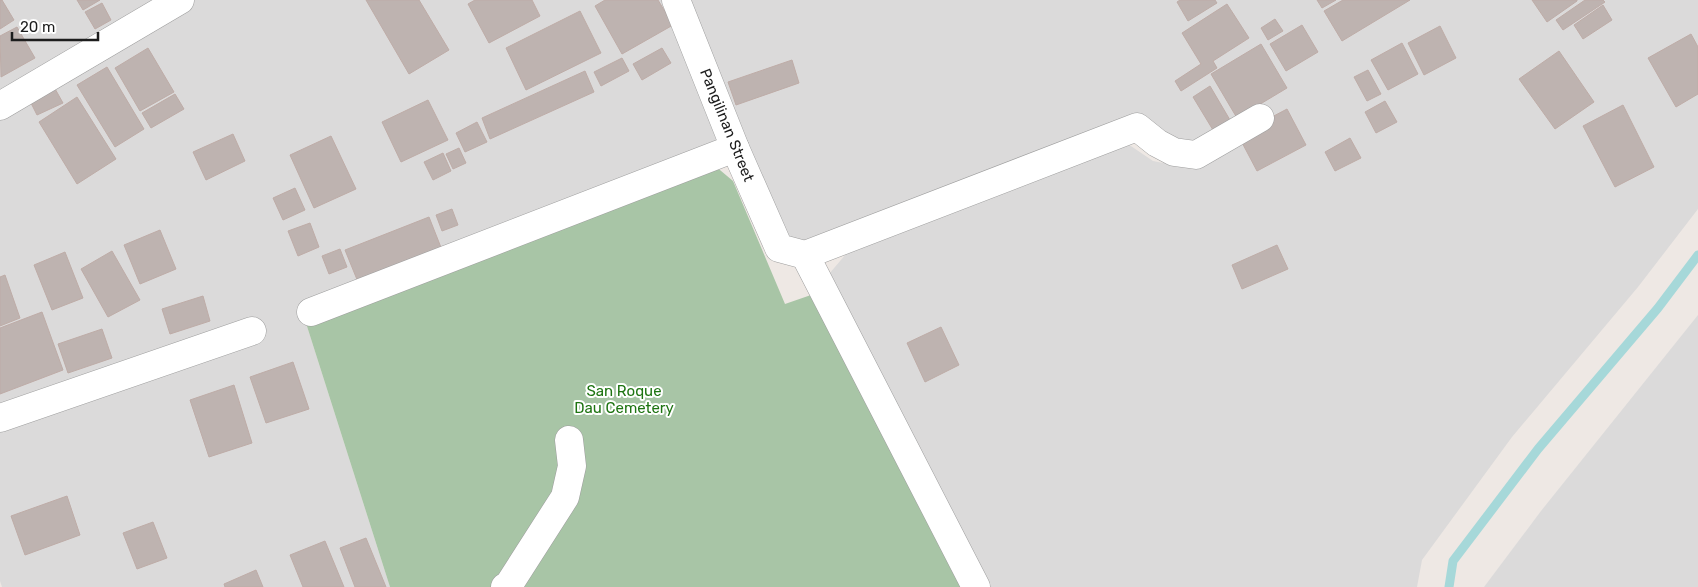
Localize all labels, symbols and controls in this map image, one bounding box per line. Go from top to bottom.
scale bar [12,10,99,42]
text: 20 m [20,18,55,36]
street label: Pangilinan Street [696,66,758,184]
park label: San Roque Dau Cemetery [574,382,674,417]

